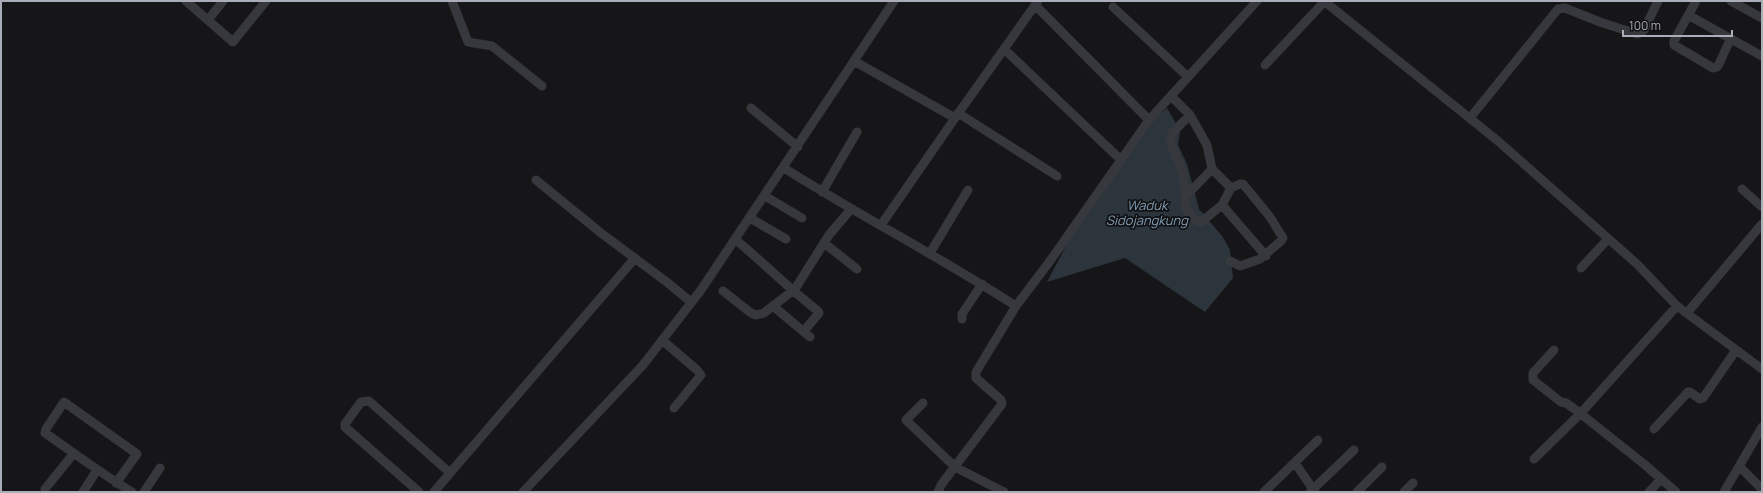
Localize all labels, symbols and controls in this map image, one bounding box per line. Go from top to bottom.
scale bar [1623,12,1732,38]
text: 100 m [1629,17,1661,34]
water label: Waduk Sidojangkung [1106,196,1189,229]

